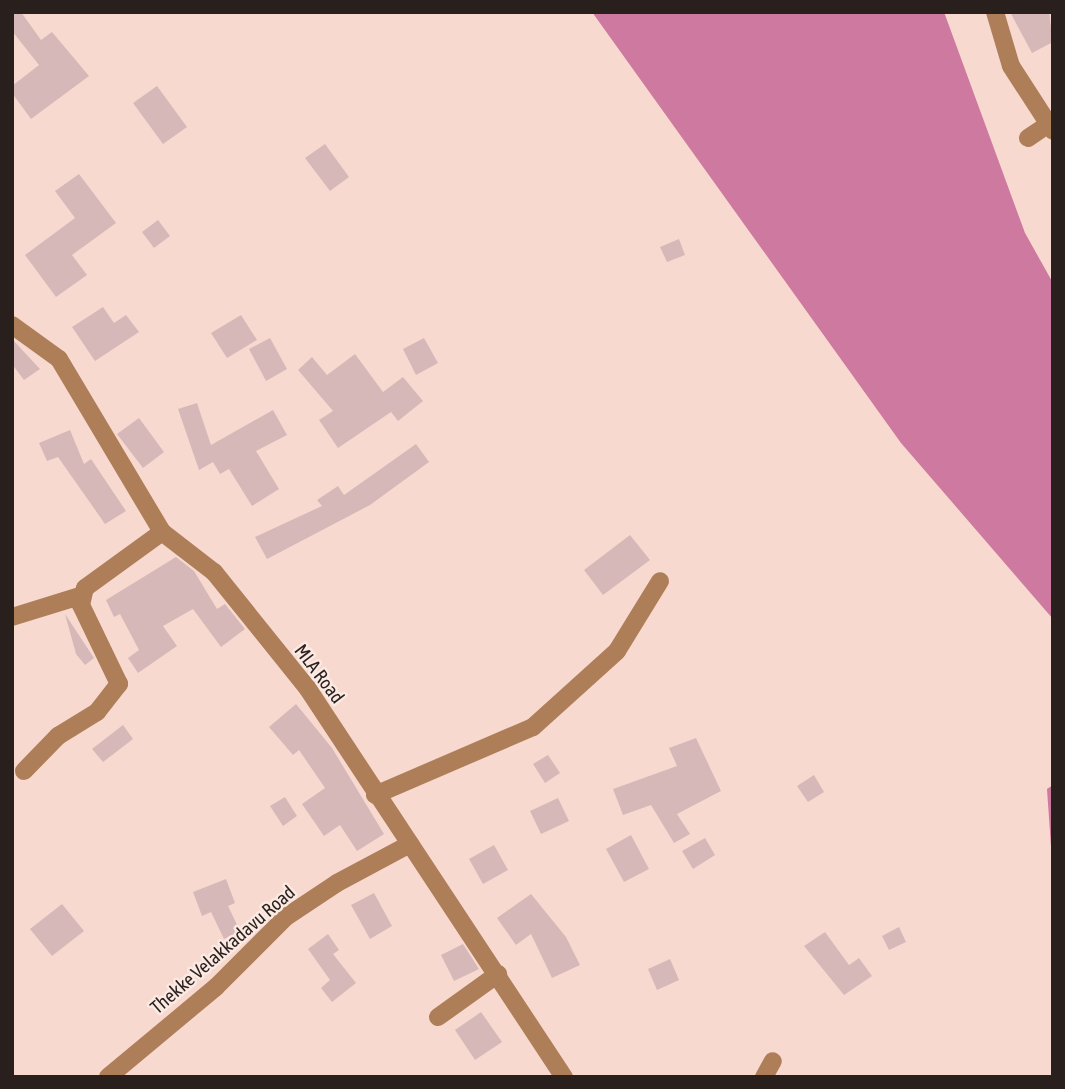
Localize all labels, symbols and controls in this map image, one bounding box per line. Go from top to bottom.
street label: MLA Road [289,640,349,708]
street label: Thekke Velakkadavu Road [146,881,300,1019]

